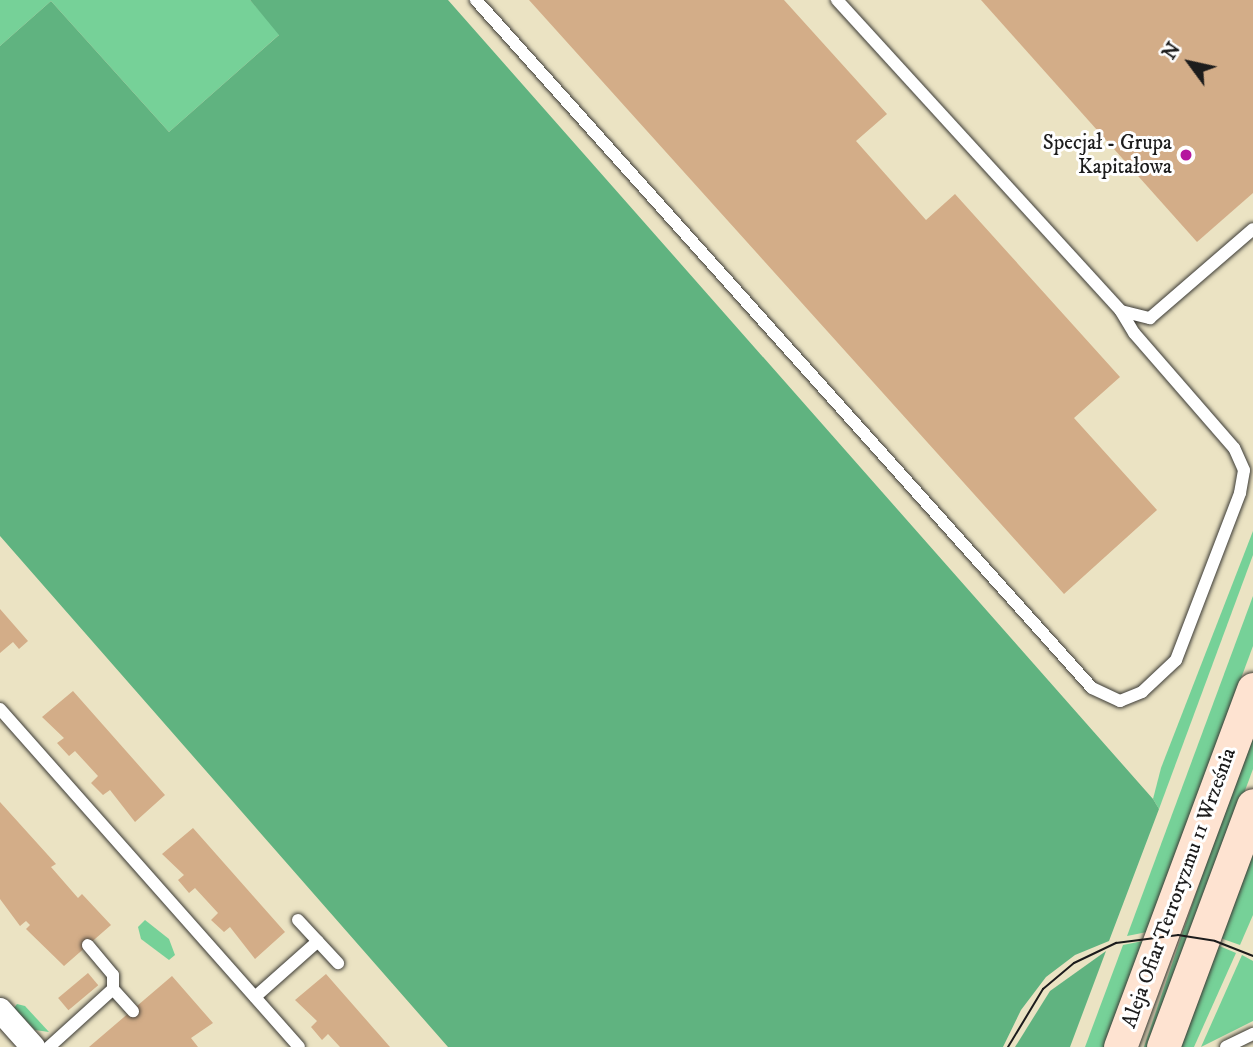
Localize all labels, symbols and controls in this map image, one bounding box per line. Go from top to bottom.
north arrow [1155,28,1225,98]
text: N [1158,38,1186,64]
place label: Specjał - Grupa Kapitałowa [1043,130,1172,180]
marker: Specjał - Grupa Kapitałowa [1178,147,1194,163]
street label: Aleja Ofiar Terroryzmu 11 Września [1117,745,1241,1031]

